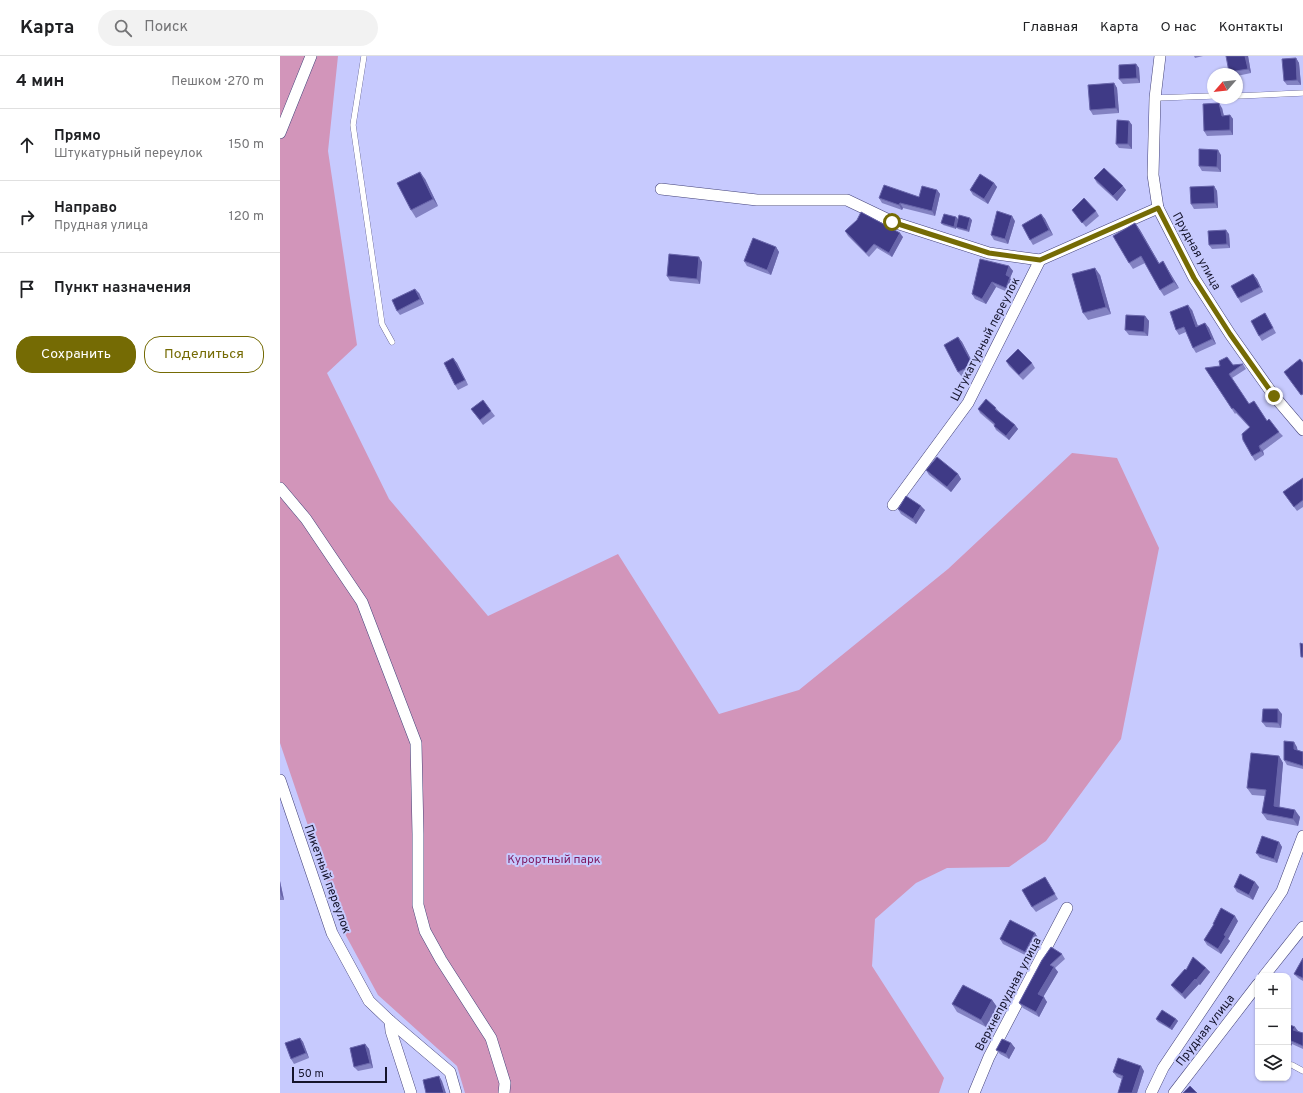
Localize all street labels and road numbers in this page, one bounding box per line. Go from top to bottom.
street label: Прудная улица [1168,210,1224,293]
street label: Штукатурный переулок [948,274,1024,404]
street label: Пикетный переулок [300,823,354,936]
street label: Верхнепрудная улица [972,935,1046,1054]
street label: Прудная улица [1173,992,1239,1070]

